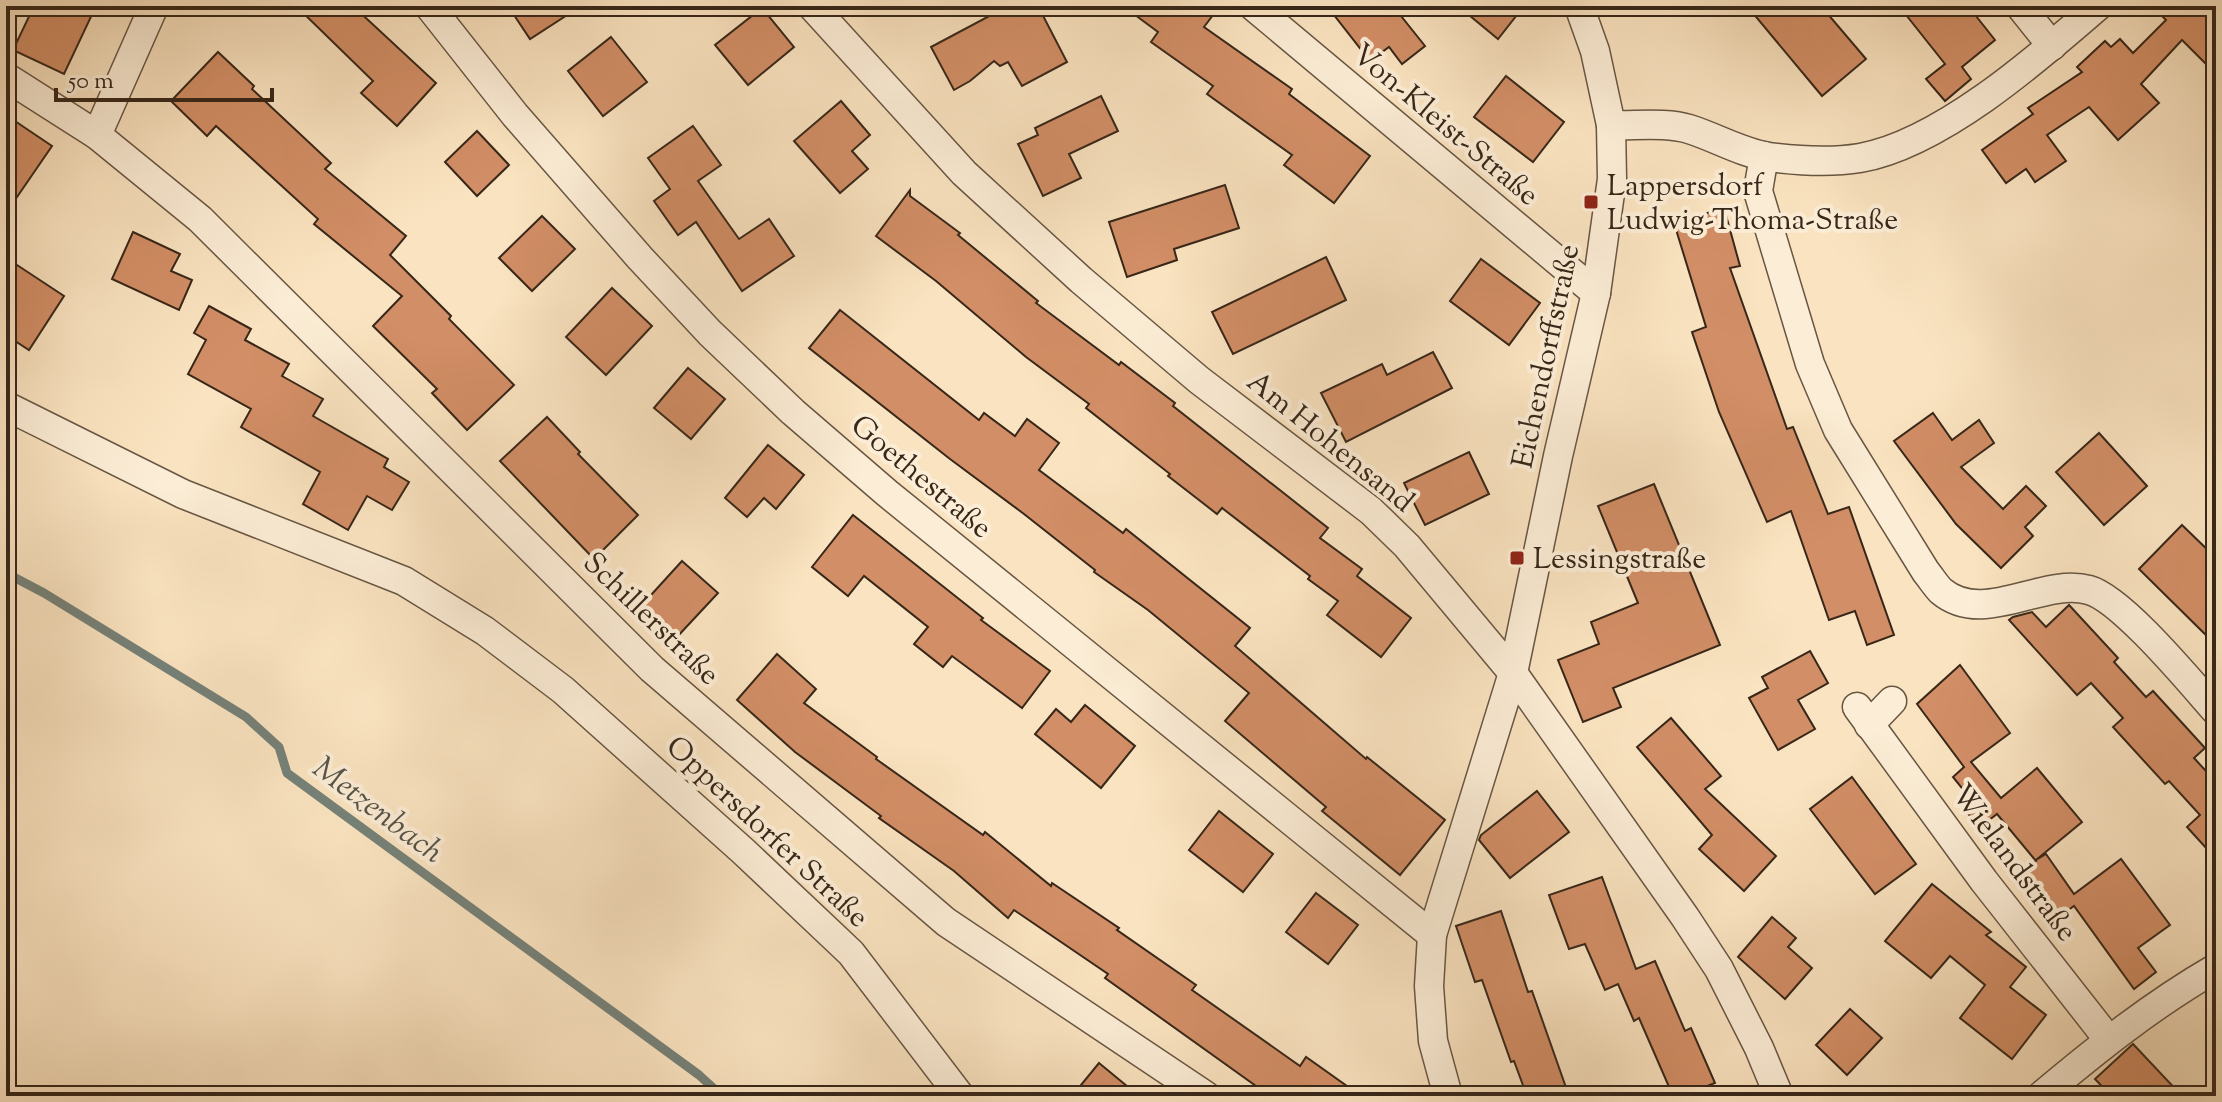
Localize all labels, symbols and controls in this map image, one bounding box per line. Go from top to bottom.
street label: Von-Kleist-Straße [1341,35,1547,217]
scale bar [56,52,272,102]
text: 50 m [66,65,114,99]
place label: Lappersdorf Ludwig-Thoma-Straße [1607,166,1898,243]
marker: Lappersdorf Ludwig-Thoma-Straße [1582,193,1600,211]
street label: Eichendorffstraße [1503,241,1592,473]
street label: Am Hohensand [1236,362,1422,524]
street label: Goethestraße [840,406,1001,550]
place label: Lessingstraße [1533,539,1706,582]
street label: Schillerstraße [572,543,729,696]
marker: Lessingstraße [1508,549,1526,567]
street label: Oppersdorfer Straße [655,727,878,939]
water label: Metzenbach [302,747,453,876]
street label: Wielandstraße [1939,776,2087,951]

